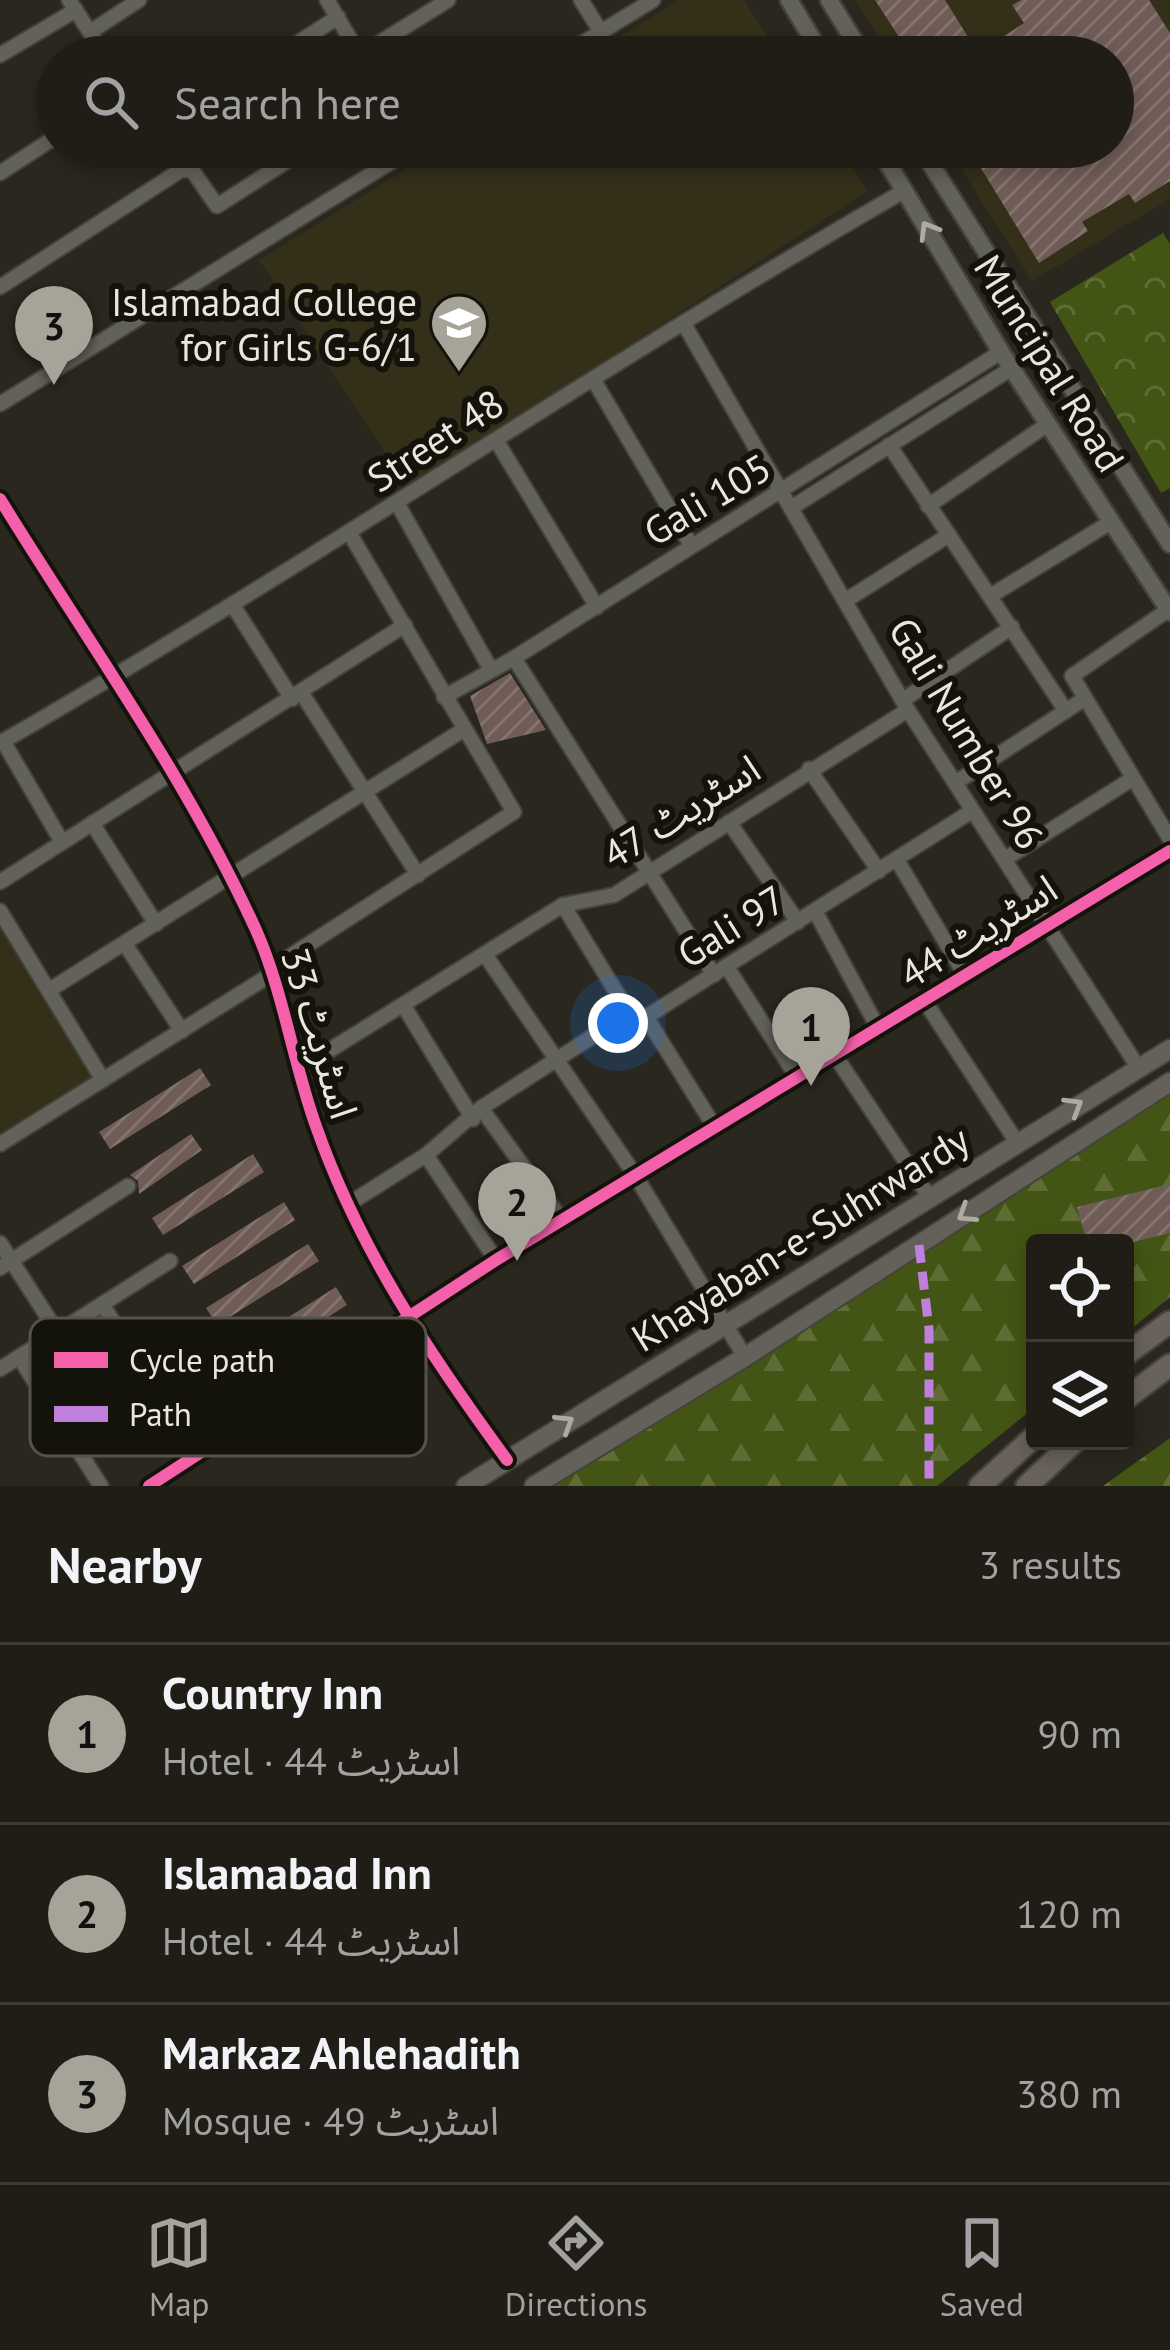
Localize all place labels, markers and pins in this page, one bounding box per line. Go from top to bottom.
place label: Islamabad College for Girls G-6/1 [111,276,417,372]
pin: 3 [15,286,93,385]
school or university icon: Islamabad College for Girls G-6/1 [428,292,490,374]
pin: 1 [772,987,850,1086]
pin: 2 [478,1162,556,1261]

